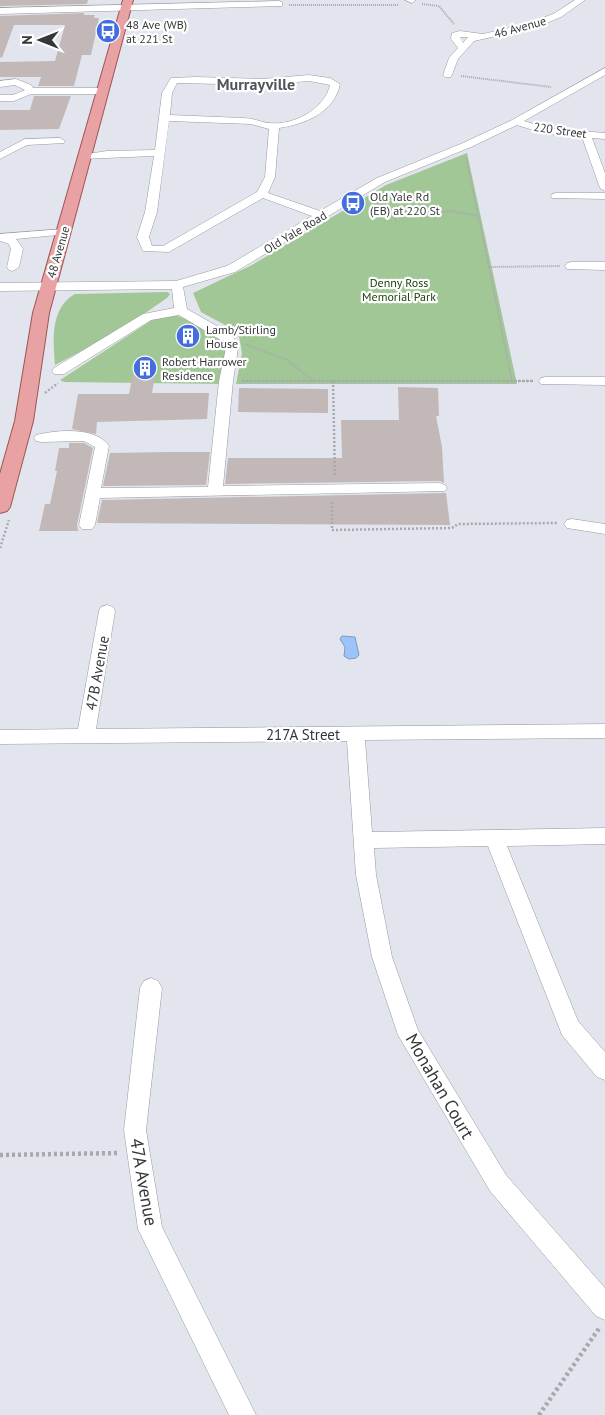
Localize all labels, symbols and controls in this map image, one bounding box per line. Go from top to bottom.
street label: 46 Avenue [492,13,548,41]
north arrow [15,15,65,65]
place label: 48 Ave (WB) at 221 St [126,17,187,46]
bus stop icon: 48 Ave (WB) at 221 St [95,18,121,44]
text: N [18,35,36,45]
district label: Murrayville [217,74,295,94]
street label: 220 Street [532,119,588,141]
place label: Old Yale Rd (EB) at 220 St [370,189,440,218]
bus stop icon: Old Yale Rd (EB) at 220 St [340,190,366,216]
street label: Old Yale Road [261,207,329,257]
street label: 48 Avenue [43,224,73,280]
park label: Denny Ross Memorial Park [362,275,436,304]
place label: Lamb/Stirling House [206,322,276,351]
building icon: Lamb/Stirling House [175,323,201,349]
place label: Robert Harrower Residence [162,354,247,383]
building icon: Robert Harrower Residence [132,355,158,381]
street label: 47B Avenue [81,634,113,712]
street label: 217A Street [266,725,340,744]
street label: Monahan Court [401,1029,479,1143]
street label: 47A Avenue [125,1136,163,1228]

